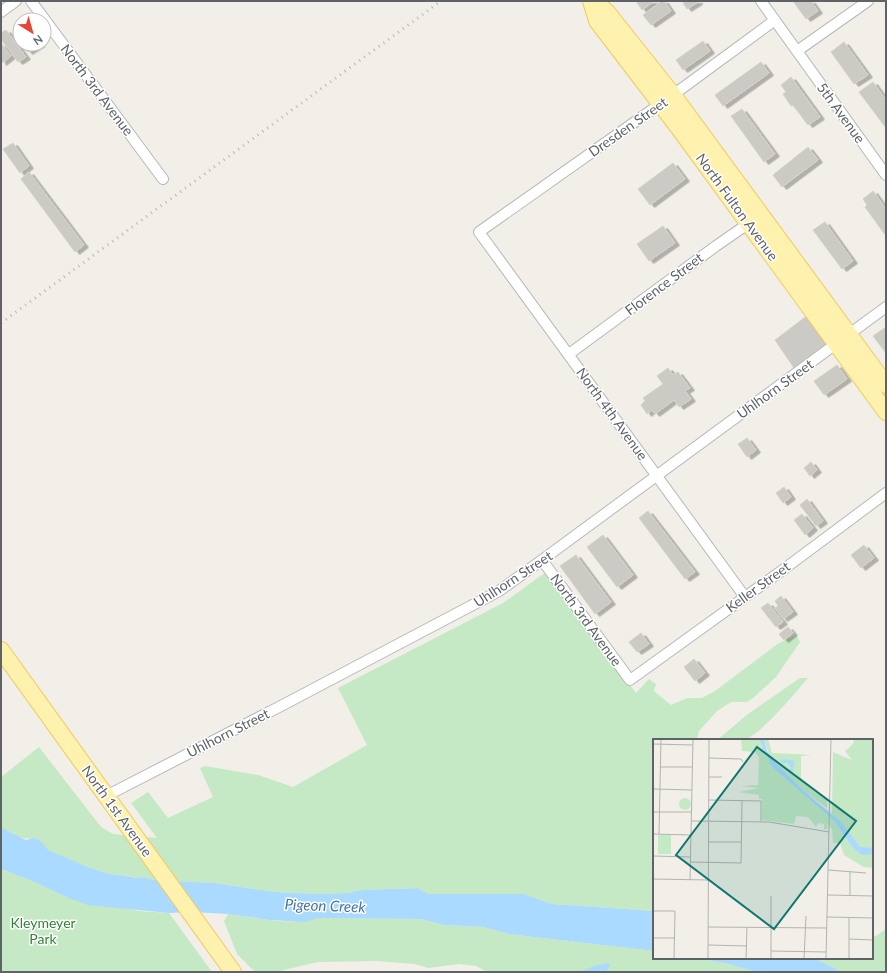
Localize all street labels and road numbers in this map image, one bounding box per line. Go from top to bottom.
street label: North 3rd Avenue [57,41,137,139]
street label: 5th Avenue [814,79,869,146]
street label: Dresden Street [585,93,670,160]
street label: North Fulton Avenue [693,150,782,264]
street label: Florence Street [621,249,706,319]
street label: Uhlhorn Street [733,355,816,422]
street label: North 4th Avenue [573,364,652,463]
street label: Uhlhorn Street [470,547,555,610]
street label: Keller Street [722,558,793,616]
street label: North 3rd Avenue [547,570,626,669]
street label: Uhlhorn Street [184,704,272,761]
street label: North 1st Avenue [79,762,156,860]

